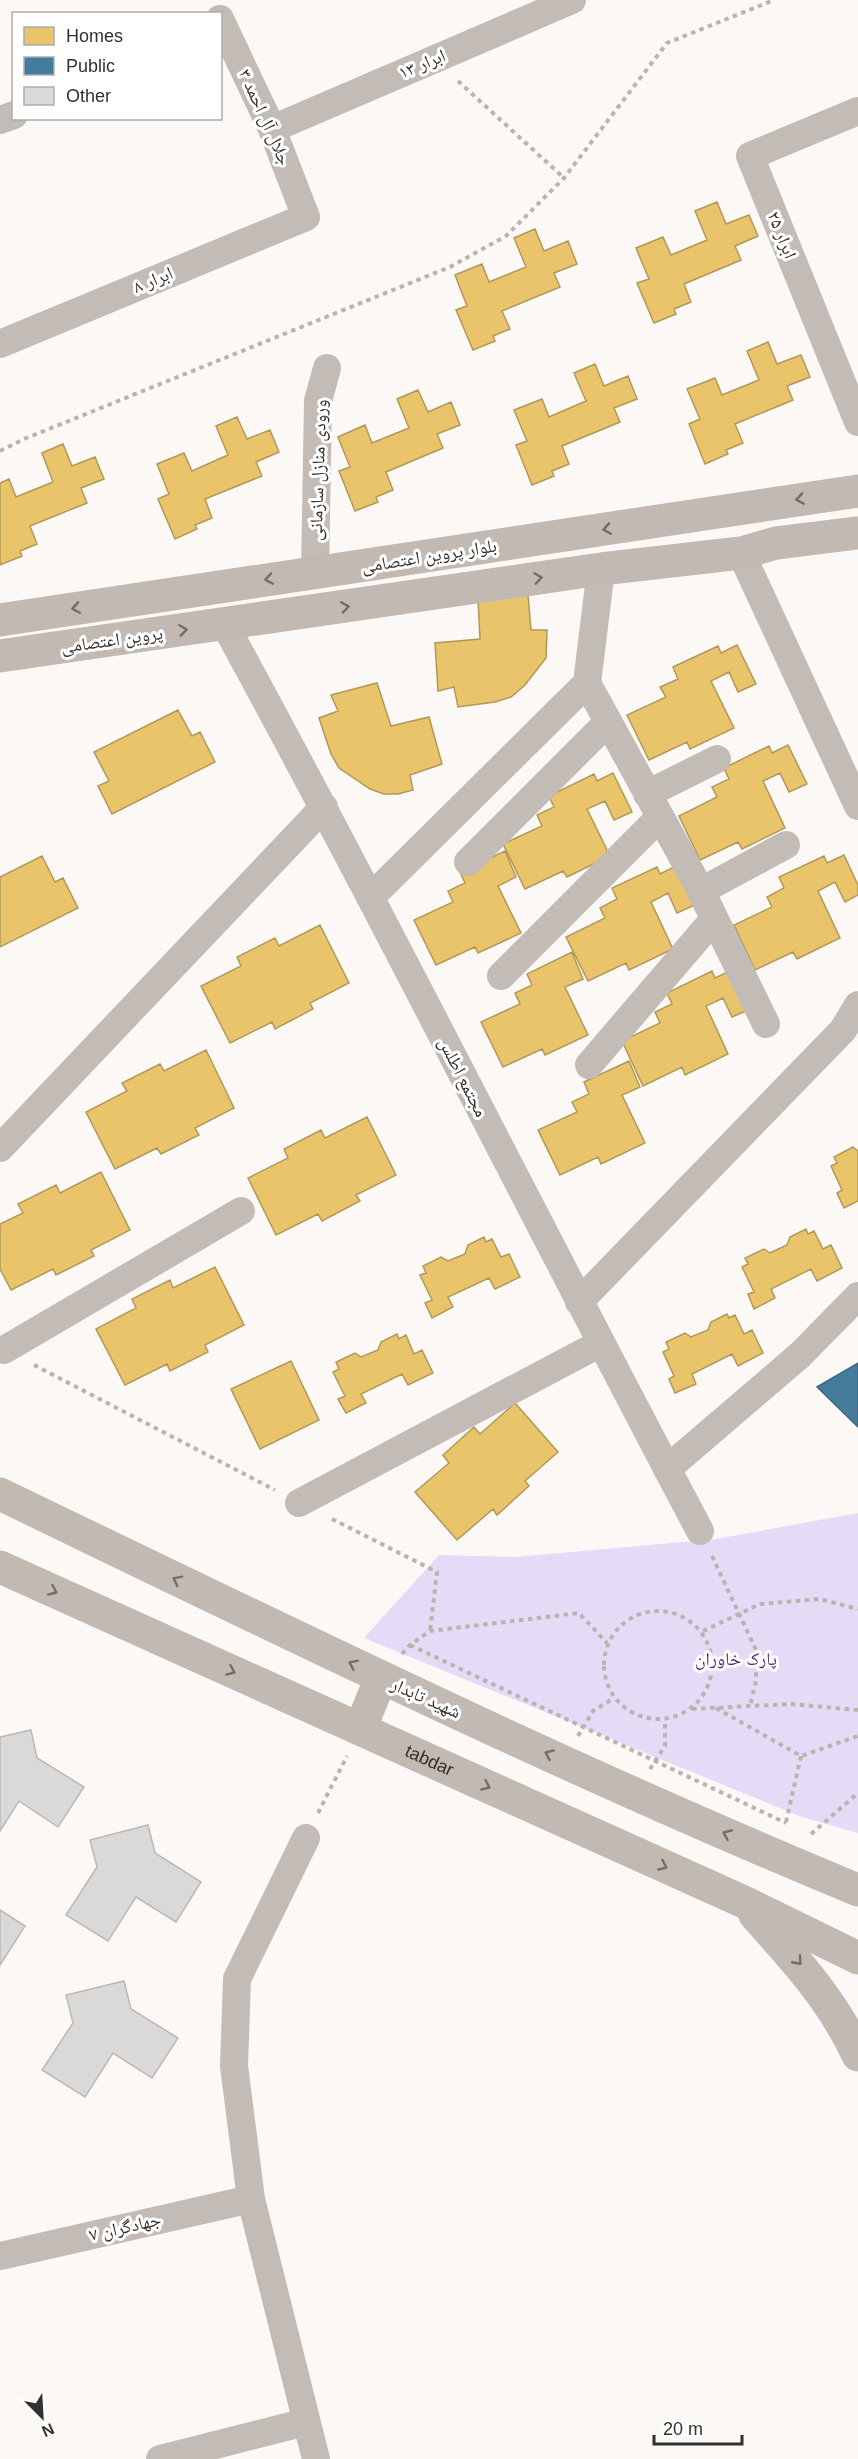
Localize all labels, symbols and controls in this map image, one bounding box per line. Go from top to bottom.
legend [12,12,222,120]
text: Homes [66,26,123,46]
street label: ابرار ۱۳ [396,45,449,83]
text: Public [66,56,115,76]
street label: جلال آل احمد ۳ [234,66,295,168]
text: Other [66,86,111,106]
street label: ابرار ۲۵ [763,209,800,262]
street label: ابرار ۸ [130,263,176,298]
street label: ورودی منازل سازمانی [306,399,331,541]
one-way arrow [796,493,805,505]
one-way arrow [603,522,612,534]
street label: بلوار پروین اعتصامی [360,535,498,578]
one-way arrow [265,573,274,585]
one-way arrow [533,573,542,585]
one-way arrow [340,601,349,613]
one-way arrow [72,602,81,614]
street label: پروین اعتصامی [60,623,164,658]
one-way arrow [178,625,187,637]
street label: مجتمع اطلس [433,1034,492,1121]
one-way arrow [172,1575,183,1587]
one-way arrow [47,1584,58,1596]
park label: پارک خاوران [695,1649,777,1670]
one-way arrow [348,1660,359,1672]
one-way arrow [225,1664,236,1676]
street label: شهید تابدار [387,1673,464,1723]
street label: tabdar [402,1741,457,1780]
one-way arrow [545,1749,556,1761]
one-way arrow [479,1778,490,1790]
one-way arrow [722,1830,733,1842]
one-way arrow [657,1859,668,1871]
one-way arrow [790,1954,801,1965]
street label: جهادگران ۷ [87,2209,163,2246]
north arrow [12,2387,72,2447]
scale bar [654,2408,742,2446]
text: 20 m [663,2419,703,2439]
text: N [39,2420,57,2440]

